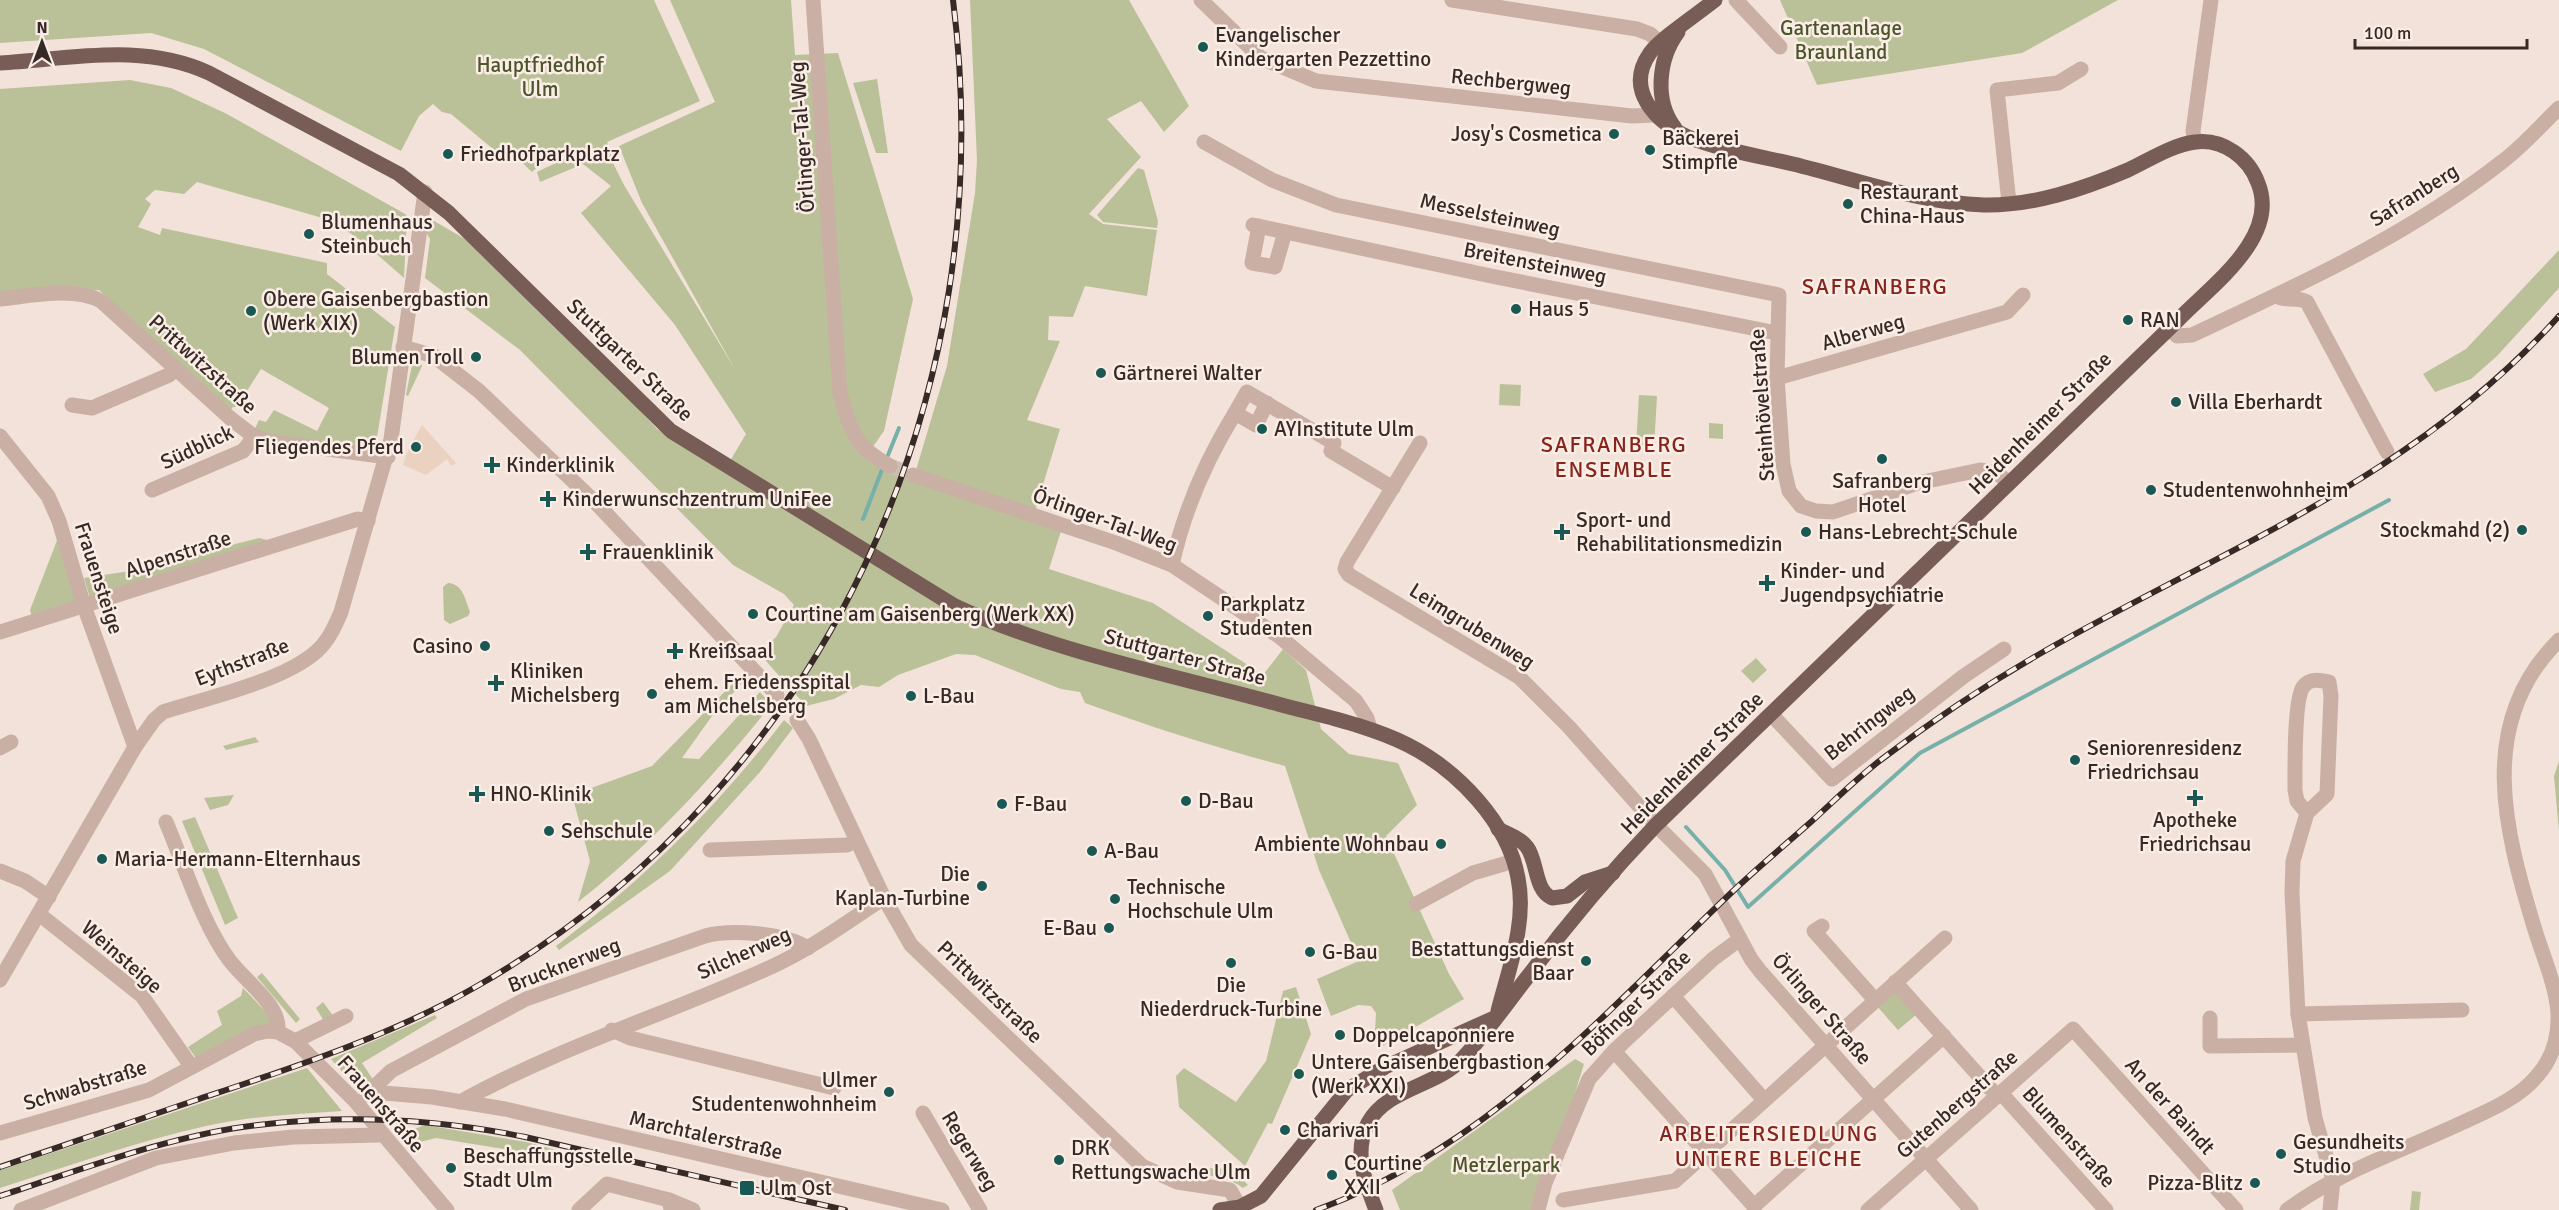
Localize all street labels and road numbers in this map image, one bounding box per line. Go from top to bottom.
street label: Örlinger-Tal-Weg [784,60,820,214]
street label: Rechbergweg [1450,63,1572,101]
street label: Safranberg [2365,158,2463,232]
street label: Messelsteinweg [1418,187,1562,243]
street label: Breitensteinweg [1461,236,1609,290]
street label: Stuttgarter Straße [561,293,699,427]
street label: Alberweg [1819,308,1907,356]
street label: Prittwitzstraße [144,309,262,419]
street label: Steinhövelstraße [1744,328,1780,482]
street label: Heidenheimer Straße [1963,346,2117,500]
street label: Südblick [156,419,238,475]
street label: Örlinger-Tal-Weg [1029,482,1181,558]
street label: Frauensteige [69,519,129,637]
street label: Alpenstraße [122,525,234,583]
street label: Leimgrubenweg [1405,577,1539,675]
street label: Stuttgarter Straße [1101,623,1269,691]
street label: Eythstraße [191,632,293,692]
street label: Behringweg [1819,680,1919,766]
street label: Heidenheimer Straße [1615,686,1769,840]
street label: Weinsteige [76,915,168,999]
street label: Silcherweg [693,921,795,985]
street label: Brucknerweg [504,932,624,998]
street label: Prittwitzstraße [932,935,1048,1049]
street label: Böfinger Straße [1576,944,1696,1062]
street label: Örlinger Straße [1766,948,1878,1070]
street label: Gutenbergstraße [1891,1044,2023,1164]
street label: Frauenstraße [332,1050,430,1158]
street label: An der Baindt [2120,1052,2220,1160]
street label: Schwabstraße [20,1054,150,1116]
street label: Blumenstraße [2017,1081,2121,1193]
street label: Marchtalerstraße [627,1105,785,1165]
street label: Regerweg [936,1106,1004,1196]

